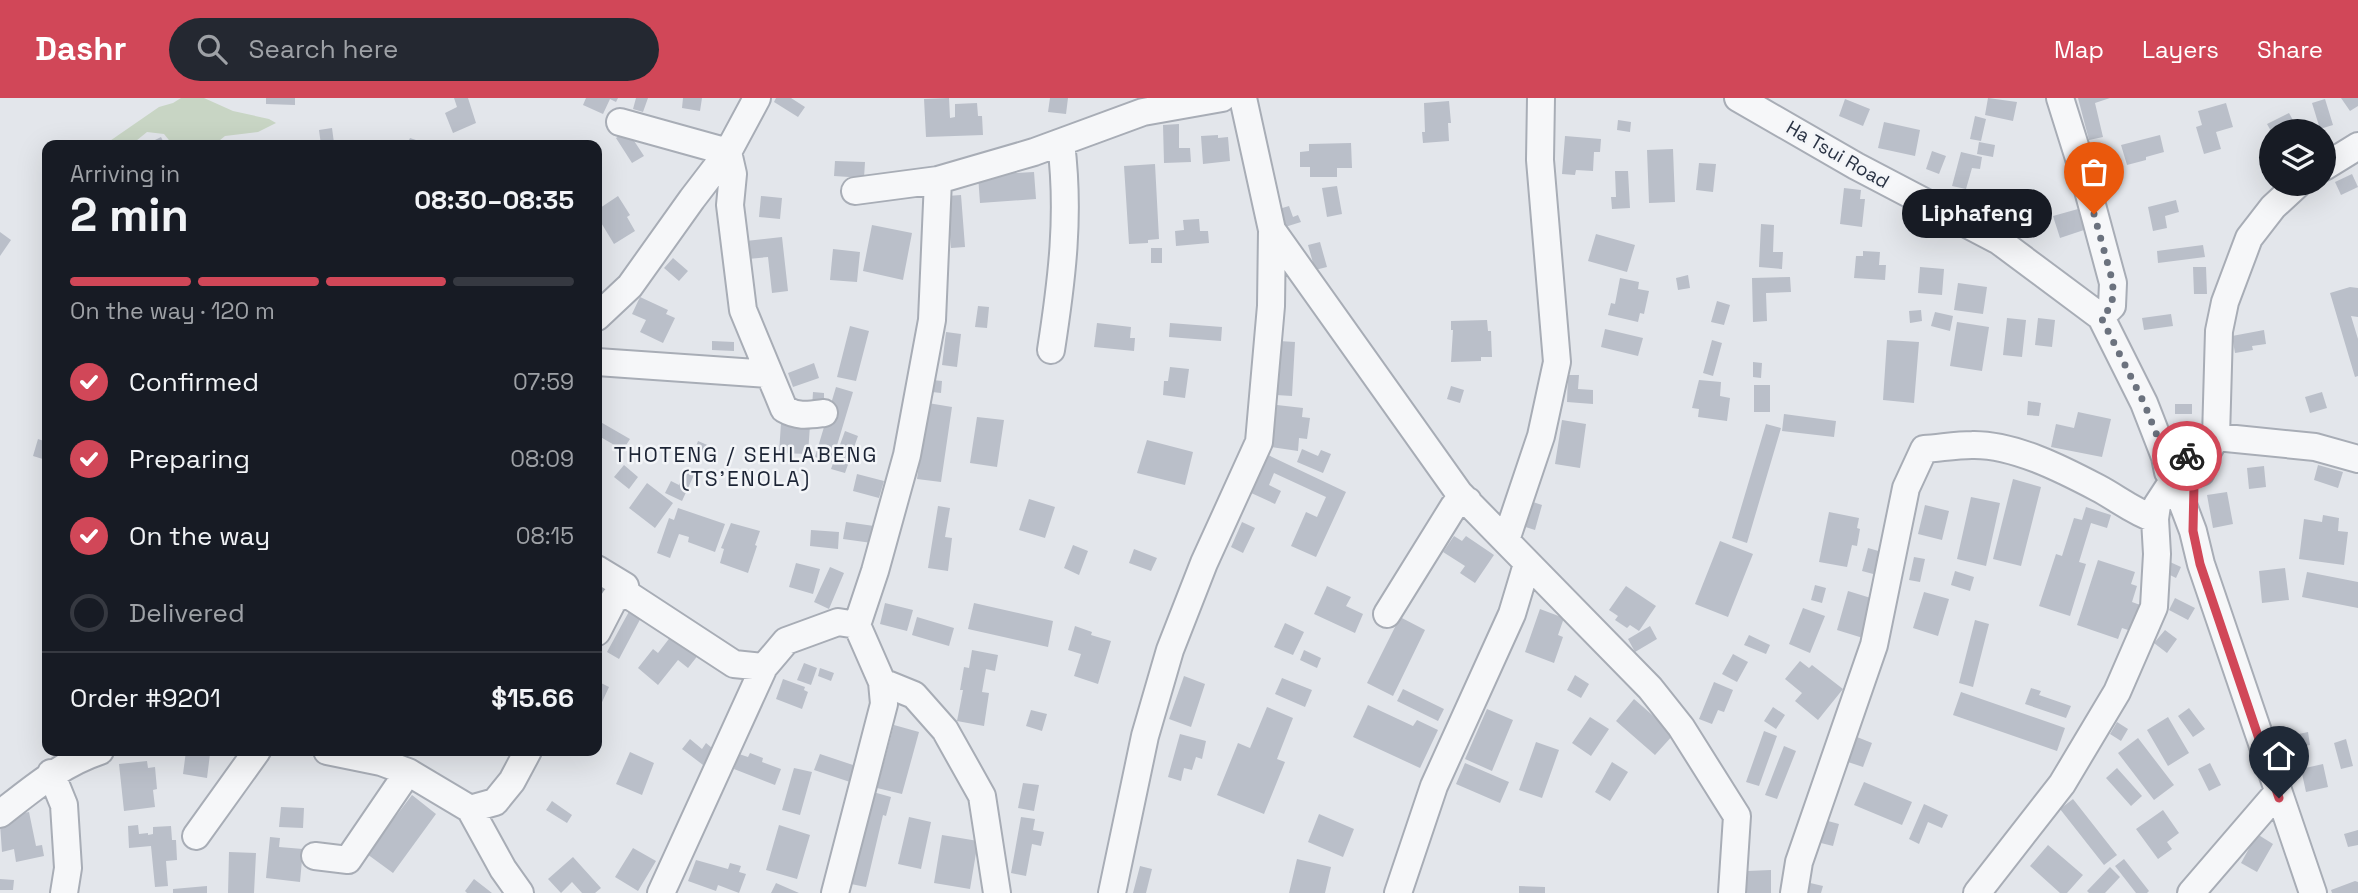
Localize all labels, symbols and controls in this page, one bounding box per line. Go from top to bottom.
search box [169,18,659,81]
text: Dashr [35,28,127,70]
icon: search [193,30,231,68]
text: Search here [249,32,398,66]
text: Map [2054,34,2104,65]
text: Layers [2142,34,2219,65]
text: Share [2257,34,2323,65]
street label: Ha Tsui Road [1782,115,1894,194]
map controls [2259,119,2336,196]
button: layers [2259,119,2336,196]
pin [2064,142,2124,214]
icon: bag [2075,153,2113,191]
text: Arriving in [70,159,180,189]
text: 08:30–08:35 [414,183,574,217]
text: 2 min [70,186,189,244]
callout: Liphafeng [1902,190,2052,238]
text: Liphafeng [1921,198,2033,228]
text: On the way · 120 m [70,296,275,326]
icon: check [70,363,108,401]
text: Confirmed [129,365,259,399]
text: 07:59 [513,367,574,397]
courier [2152,421,2222,491]
icon: bike [2168,437,2206,475]
icon: check [70,440,108,478]
district label: THOTENG / SEHLABENG (TS'ENOLA) [614,441,878,492]
text: Preparing [129,442,250,476]
text: 08:09 [510,444,574,474]
icon: check [70,517,108,555]
text: On the way [129,519,270,553]
text: 08:15 [516,521,574,551]
text: Delivered [129,596,245,630]
text: Order #9201 [70,681,221,715]
text: $15.66 [491,681,574,715]
pin [2249,726,2309,798]
icon: home [2260,737,2298,775]

